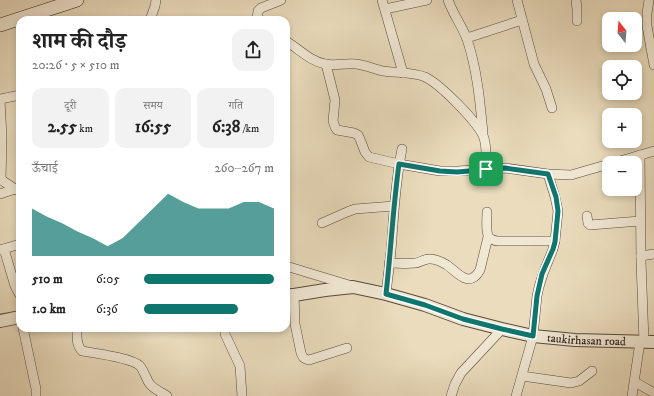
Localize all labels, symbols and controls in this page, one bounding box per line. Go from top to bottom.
north arrow [602,12,642,52]
map controls [602,12,642,196]
text: शाम की दौड़ [32,28,126,55]
button: share [232,29,274,71]
text: 20:26 · 5 × 510 m [32,57,120,73]
button: locate [602,60,642,100]
text: दूरी [64,99,76,113]
text: समय [143,99,163,113]
text: गति [228,99,243,113]
button: + [602,108,642,148]
text: 2.55 [48,116,77,138]
text: 16:55 [135,116,171,138]
text: 6:38 [212,116,240,138]
text: km [77,122,93,136]
text: /km [240,122,259,136]
pin [469,152,503,186]
button: − [602,156,642,196]
icon: arrive [475,158,497,180]
text: ऊँचाई [32,160,58,176]
text: 260–267 m [214,160,274,176]
text: 510 m [32,271,63,287]
text: 6:05 [96,271,120,287]
text: 1.0 km [32,301,66,317]
text: 6:36 [96,301,118,317]
street label: taukirhasan road [546,330,626,349]

